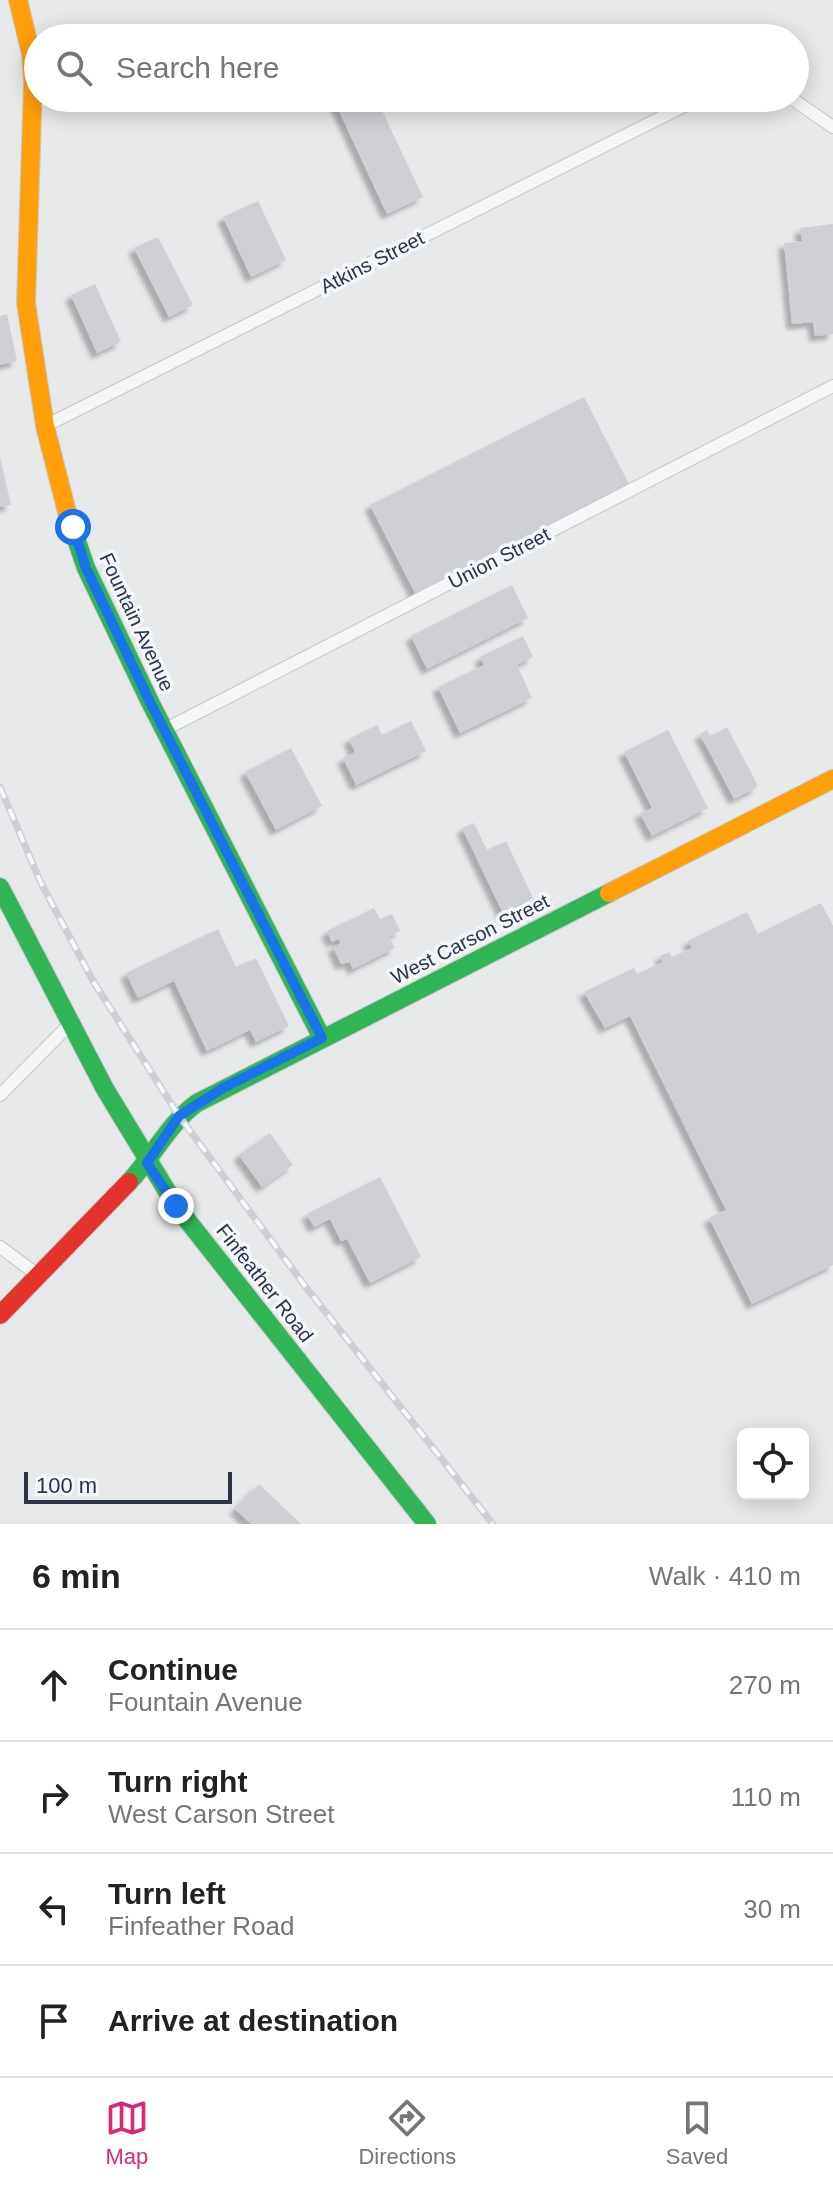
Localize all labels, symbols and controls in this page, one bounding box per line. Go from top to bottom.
search box [24,24,809,112]
icon: search [52,46,96,90]
text: Search here [116,51,279,84]
street label: Atkins Street [316,226,428,298]
route start [55,509,91,545]
street label: Union Street [444,523,554,593]
street label: Fountain Avenue [95,549,179,695]
street label: West Carson Street [387,889,553,988]
route end [158,1188,194,1224]
street label: Finfeather Road [212,1220,318,1346]
map controls [737,1428,809,1500]
button: locate [737,1428,809,1500]
scale bar [24,1468,232,1504]
text: 100 m [36,1473,97,1498]
text: 6 min [32,1557,121,1595]
text: Walk · 410 m [649,1561,801,1591]
text: Continue [108,1653,238,1686]
icon: ahead [32,1663,76,1707]
text: 270 m [729,1670,801,1700]
text: Fountain Avenue [108,1687,303,1717]
text: Turn right [108,1765,247,1798]
icon: right [32,1775,76,1819]
text: 110 m [731,1782,801,1812]
text: West Carson Street [108,1799,334,1829]
text: Turn left [108,1877,226,1910]
icon: left [32,1887,76,1931]
text: 30 m [743,1894,801,1924]
text: Finfeather Road [108,1911,294,1941]
icon: arrive [32,1999,76,2043]
text: Arrive at destination [108,2004,398,2037]
tab: Map [105,2096,149,2170]
tab: Directions [358,2096,456,2170]
tab: Saved [666,2096,728,2170]

